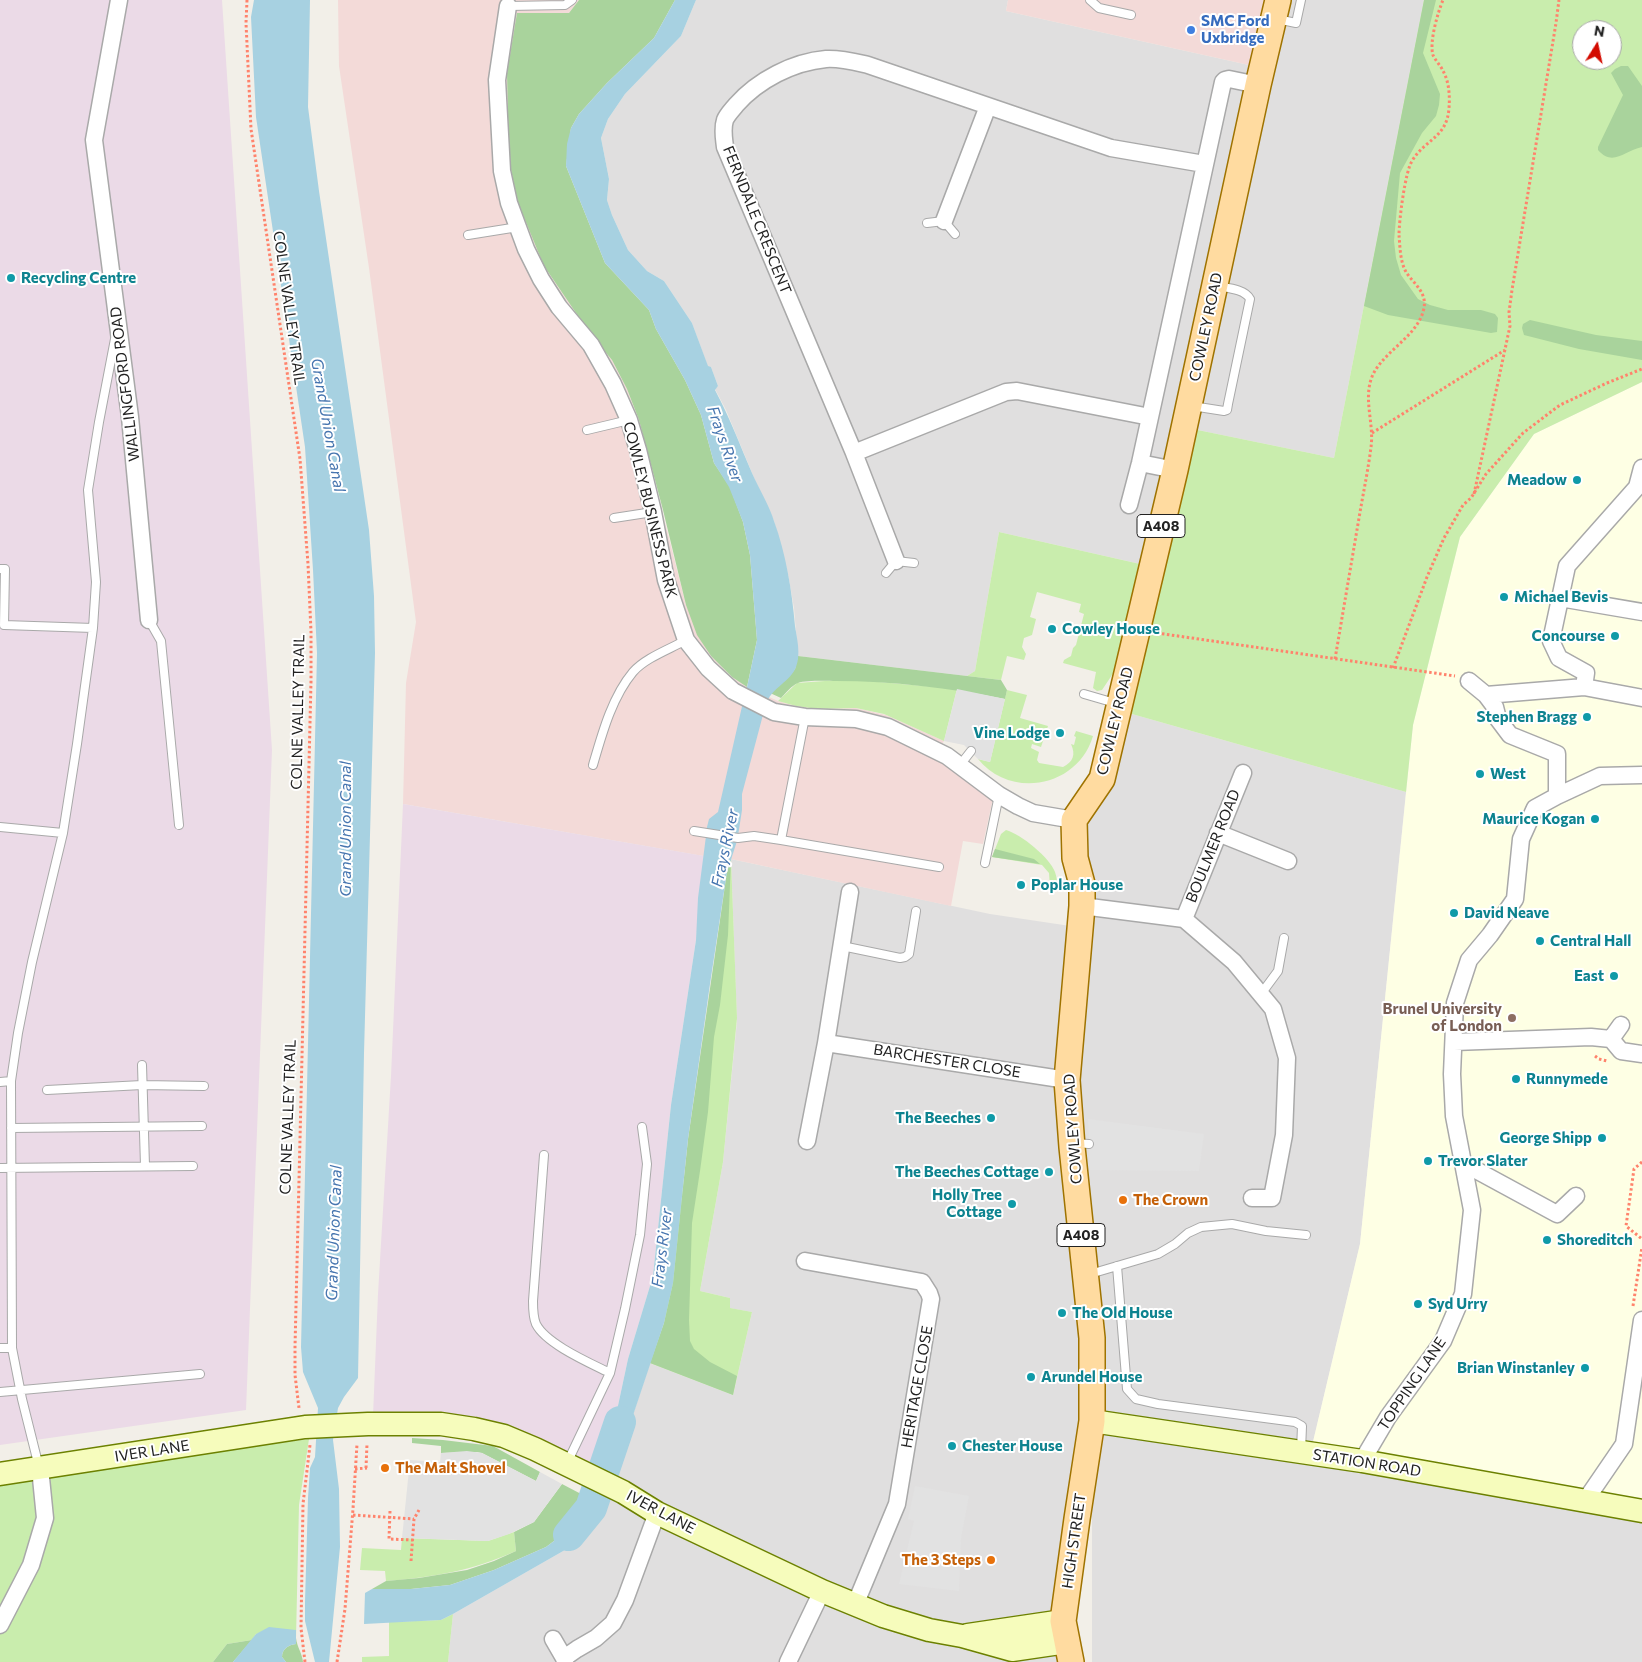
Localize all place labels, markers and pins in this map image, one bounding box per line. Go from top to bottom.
place label: SMC Ford Uxbridge [1201,12,1270,47]
marker: SMC Ford Uxbridge [1185,24,1197,36]
place label: Recycling Centre [21,269,136,287]
marker: Recycling Centre [5,272,17,284]
place label: Meadow [1507,471,1567,489]
marker: Meadow [1571,474,1583,486]
place label: Michael Bevis [1514,588,1608,606]
marker: Michael Bevis [1498,591,1510,603]
place label: Cowley House [1062,620,1160,638]
marker: Cowley House [1046,623,1058,635]
place label: Concourse [1531,627,1605,645]
marker: Concourse [1609,630,1621,642]
place label: Stephen Bragg [1477,708,1577,726]
marker: Stephen Bragg [1581,711,1593,723]
place label: Vine Lodge [973,724,1050,742]
marker: Vine Lodge [1054,727,1066,739]
place label: West [1490,765,1526,783]
marker: West [1474,768,1486,780]
place label: Maurice Kogan [1482,810,1585,828]
marker: Maurice Kogan [1589,813,1601,825]
place label: Poplar House [1031,876,1123,894]
marker: Poplar House [1015,879,1027,891]
place label: David Neave [1464,904,1549,922]
marker: David Neave [1448,907,1460,919]
place label: Central Hall [1550,932,1631,950]
marker: Central Hall [1534,935,1546,947]
place label: East [1574,967,1604,985]
marker: East [1608,970,1620,982]
place label: Brunel University of London [1383,1000,1502,1035]
marker: Brunel University of London [1506,1012,1518,1024]
place label: Runnymede [1526,1070,1608,1088]
marker: Runnymede [1510,1073,1522,1085]
place label: The Beeches [895,1109,981,1127]
marker: The Beeches [985,1112,997,1124]
place label: George Shipp [1500,1129,1592,1147]
marker: George Shipp [1596,1132,1608,1144]
place label: Trevor Slater [1438,1152,1528,1170]
marker: Trevor Slater [1422,1155,1434,1167]
place label: The Beeches Cottage [895,1163,1039,1181]
marker: The Beeches Cottage [1043,1166,1055,1178]
place label: Holly Tree Cottage [932,1186,1002,1221]
place label: The Crown [1133,1191,1208,1209]
marker: The Crown [1117,1194,1129,1206]
marker: Holly Tree Cottage [1006,1198,1018,1210]
place label: Shoreditch [1557,1231,1633,1249]
marker: Shoreditch [1541,1234,1553,1246]
place label: Syd Urry [1428,1295,1488,1313]
marker: Syd Urry [1412,1298,1424,1310]
place label: The Old House [1072,1304,1173,1322]
marker: The Old House [1056,1307,1068,1319]
place label: Brian Winstanley [1457,1359,1575,1377]
marker: Brian Winstanley [1579,1362,1591,1374]
place label: Arundel House [1041,1368,1142,1386]
marker: Arundel House [1025,1371,1037,1383]
place label: Chester House [962,1437,1063,1455]
marker: Chester House [946,1440,958,1452]
place label: The Malt Shovel [395,1459,506,1477]
marker: The Malt Shovel [379,1462,391,1474]
place label: The 3 Steps [902,1551,981,1569]
marker: The 3 Steps [985,1554,997,1566]

